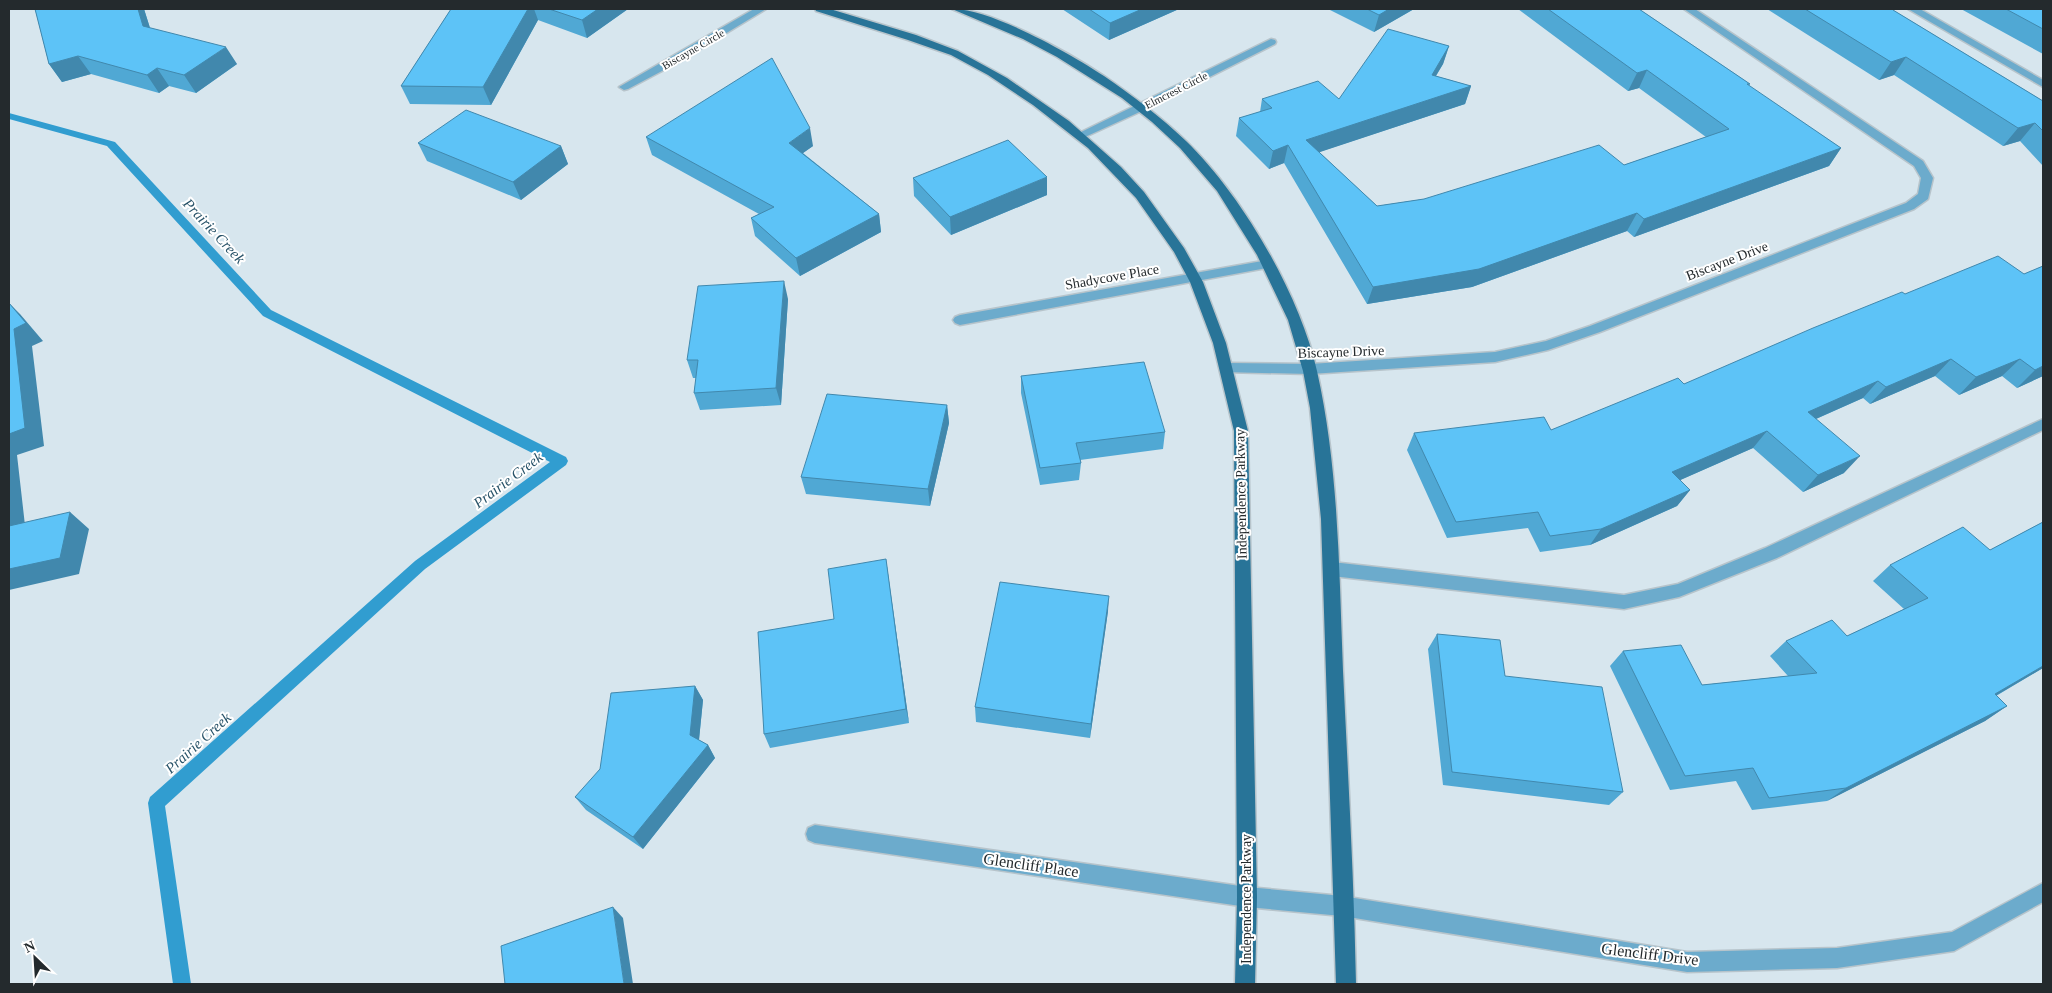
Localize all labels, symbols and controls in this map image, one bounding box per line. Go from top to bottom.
street label: Biscayne Circle [660,26,726,72]
street label: Elmcrest Circle [1143,69,1209,111]
water label: Prairie Creek [179,195,248,267]
street label: Biscayne Drive [1684,238,1770,284]
street label: Shadycove Place [1064,261,1160,293]
street label: Biscayne Drive [1297,343,1385,361]
street label: Independence Parkway [1232,429,1250,559]
water label: Prairie Creek [470,449,546,512]
water label: Prairie Creek [161,709,234,777]
street label: Independence Parkway [1239,834,1254,964]
street label: Glencliff Place [982,850,1080,880]
north arrow [10,933,60,983]
text: N [22,938,37,956]
street label: Glencliff Drive [1600,940,1700,968]

